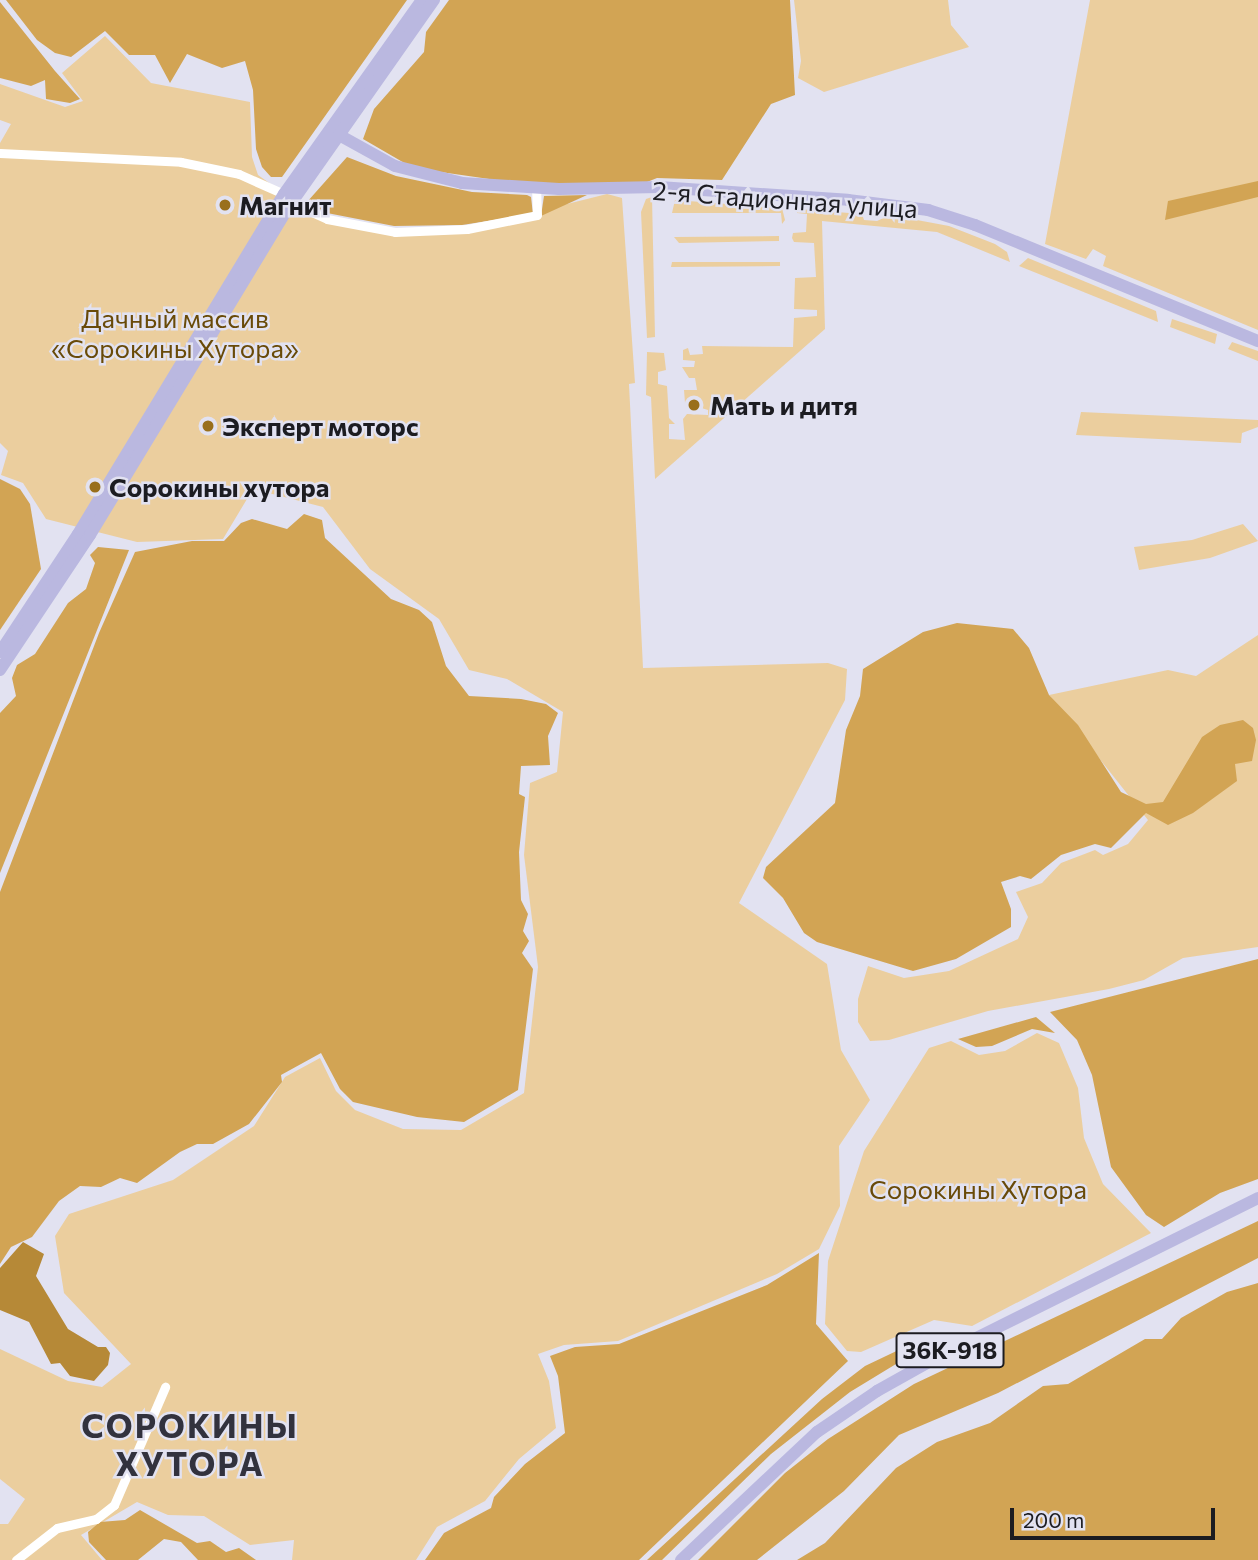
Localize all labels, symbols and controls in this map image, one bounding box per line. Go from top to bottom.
street label: 2-я Стадионная улица [651,174,919,224]
place label: Магнит [239,189,332,221]
marker: Магнит [217,197,233,213]
park label: Дачный массив «Сорокины Хутора» [51,302,299,364]
place label: Мать и дитя [710,389,858,421]
marker: Мать и дитя [684,395,704,415]
place label: Эксперт моторс [222,410,419,442]
marker: Эксперт моторс [200,418,216,434]
place label: Сорокины хутора [109,471,329,503]
marker: Сорокины хутора [87,479,103,495]
park label: Сорокины Хутора [869,1173,1087,1205]
road number: 36К-918 [894,1330,1006,1370]
district label: СОРОКИНЫ ХУТОРА [82,1405,298,1483]
scale bar [1013,1494,1218,1538]
text: 200 m [1023,1507,1084,1532]

